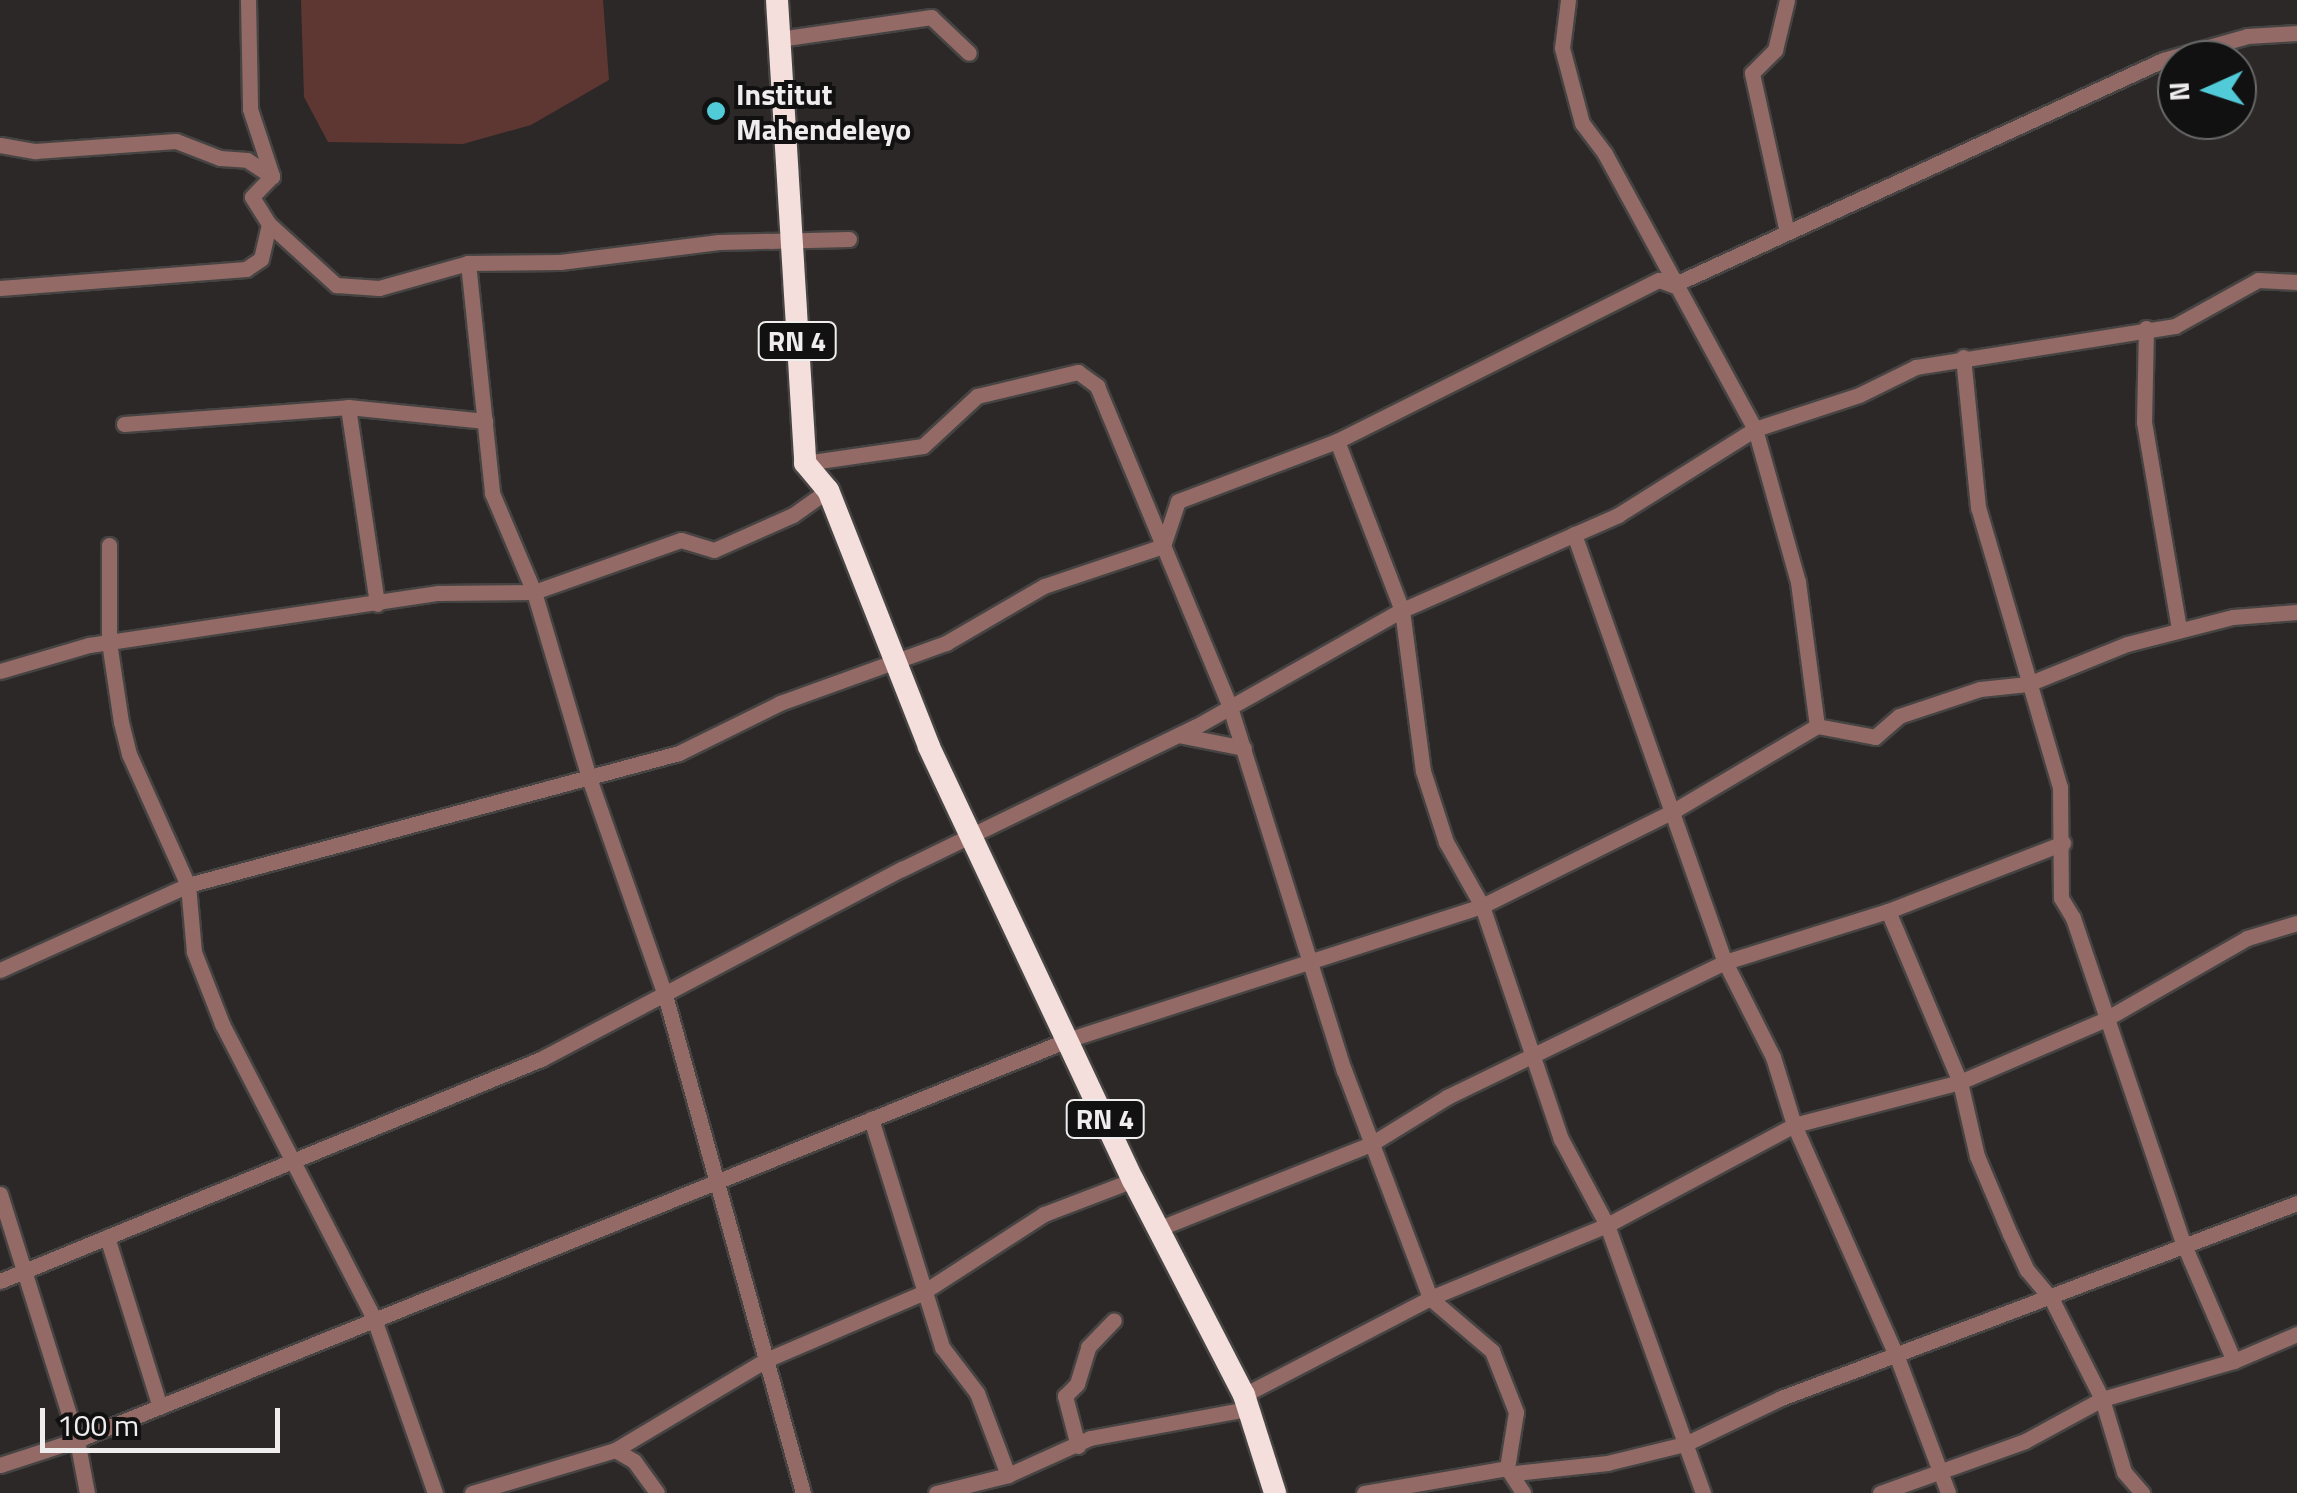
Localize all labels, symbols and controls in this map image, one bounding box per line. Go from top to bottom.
north arrow [2157,40,2257,140]
place label: Institut Mahendeleyo [736,76,911,146]
text: N [2157,81,2201,102]
marker: Institut Mahendeleyo [705,100,727,122]
road number: RN 4 [757,318,837,364]
road number: RN 4 [1065,1096,1145,1142]
scale bar [45,1388,285,1450]
text: 100 m [57,1402,139,1448]

